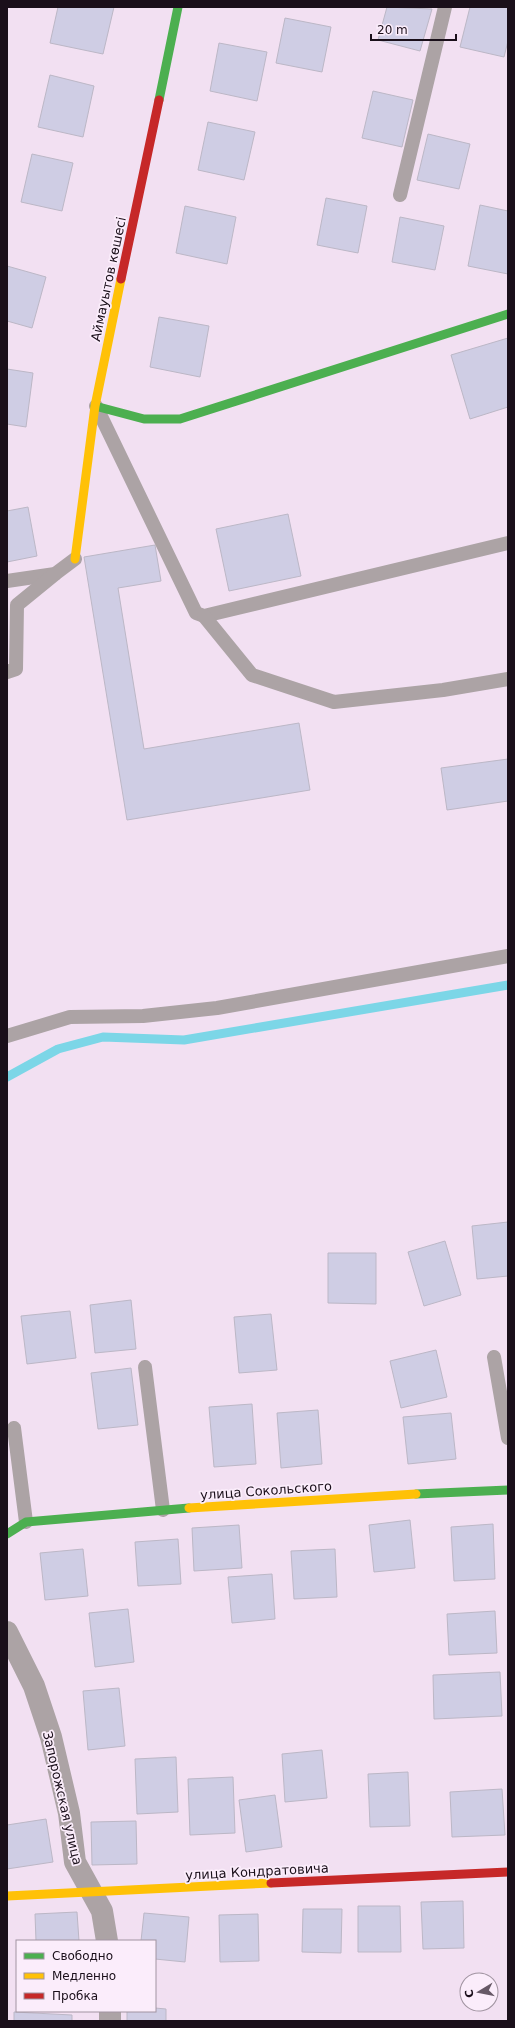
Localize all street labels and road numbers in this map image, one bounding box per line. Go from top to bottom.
street label: Аймауытов көшесі [88,216,129,343]
street label: улица Сокольского [200,1478,332,1503]
street label: Запорожская улица [40,1730,85,1866]
street label: улица Кондратовича [185,1860,329,1883]

